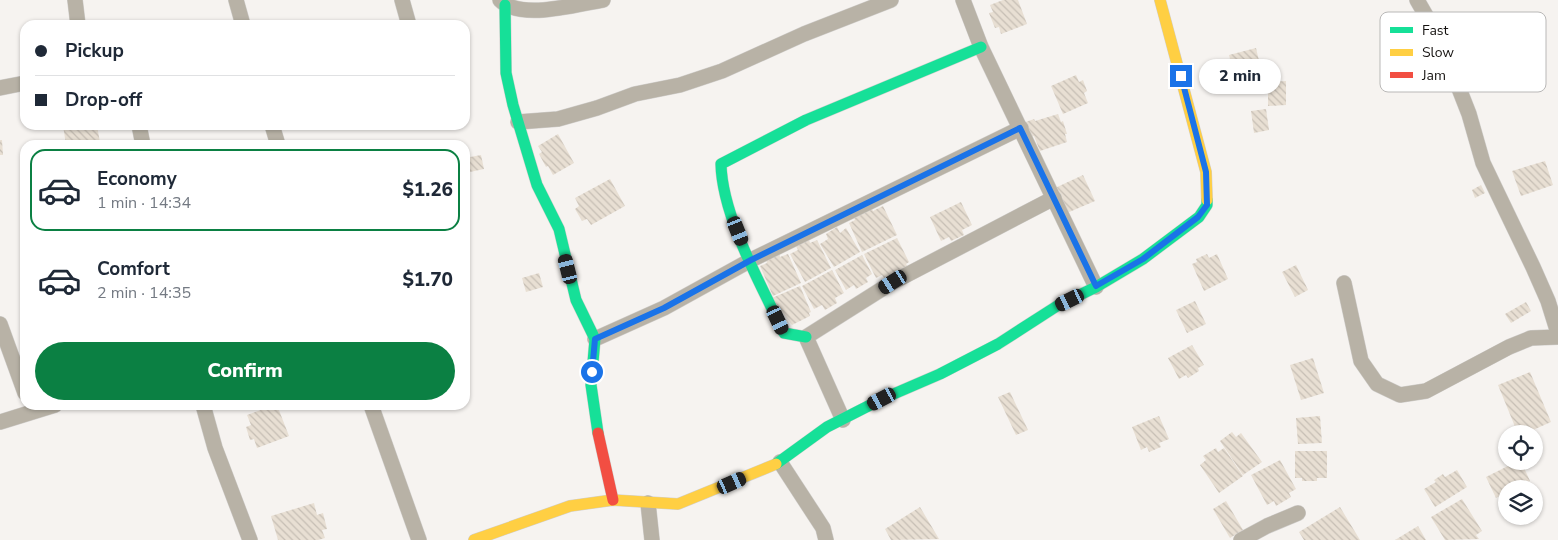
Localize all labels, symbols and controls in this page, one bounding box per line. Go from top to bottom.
legend [1380,12,1546,92]
text: Fast [1422,21,1448,40]
text: Pickup [65,38,124,64]
text: Slow [1422,43,1454,62]
callout: 2 min [1198,58,1281,94]
route end [1170,65,1192,87]
text: 2 min [1219,65,1261,87]
text: Jam [1421,66,1446,85]
text: Drop-off [65,87,142,113]
text: Economy [97,166,177,192]
icon: car [37,168,82,213]
text: $1.26 [402,177,453,203]
text: 1 min · 14:34 [97,192,191,214]
car [725,214,750,248]
car [557,253,578,285]
text: Comfort [97,256,170,282]
icon: car [37,258,82,303]
text: $1.70 [402,267,453,293]
car [876,268,909,296]
text: 2 min · 14:35 [97,282,191,304]
car [1053,287,1086,313]
car [764,303,791,337]
button: Confirm [35,342,455,400]
route start [581,361,603,383]
car [865,385,898,413]
map controls [1498,425,1543,525]
button: locate [1498,425,1543,470]
car [715,470,748,496]
button: layers [1498,480,1543,525]

